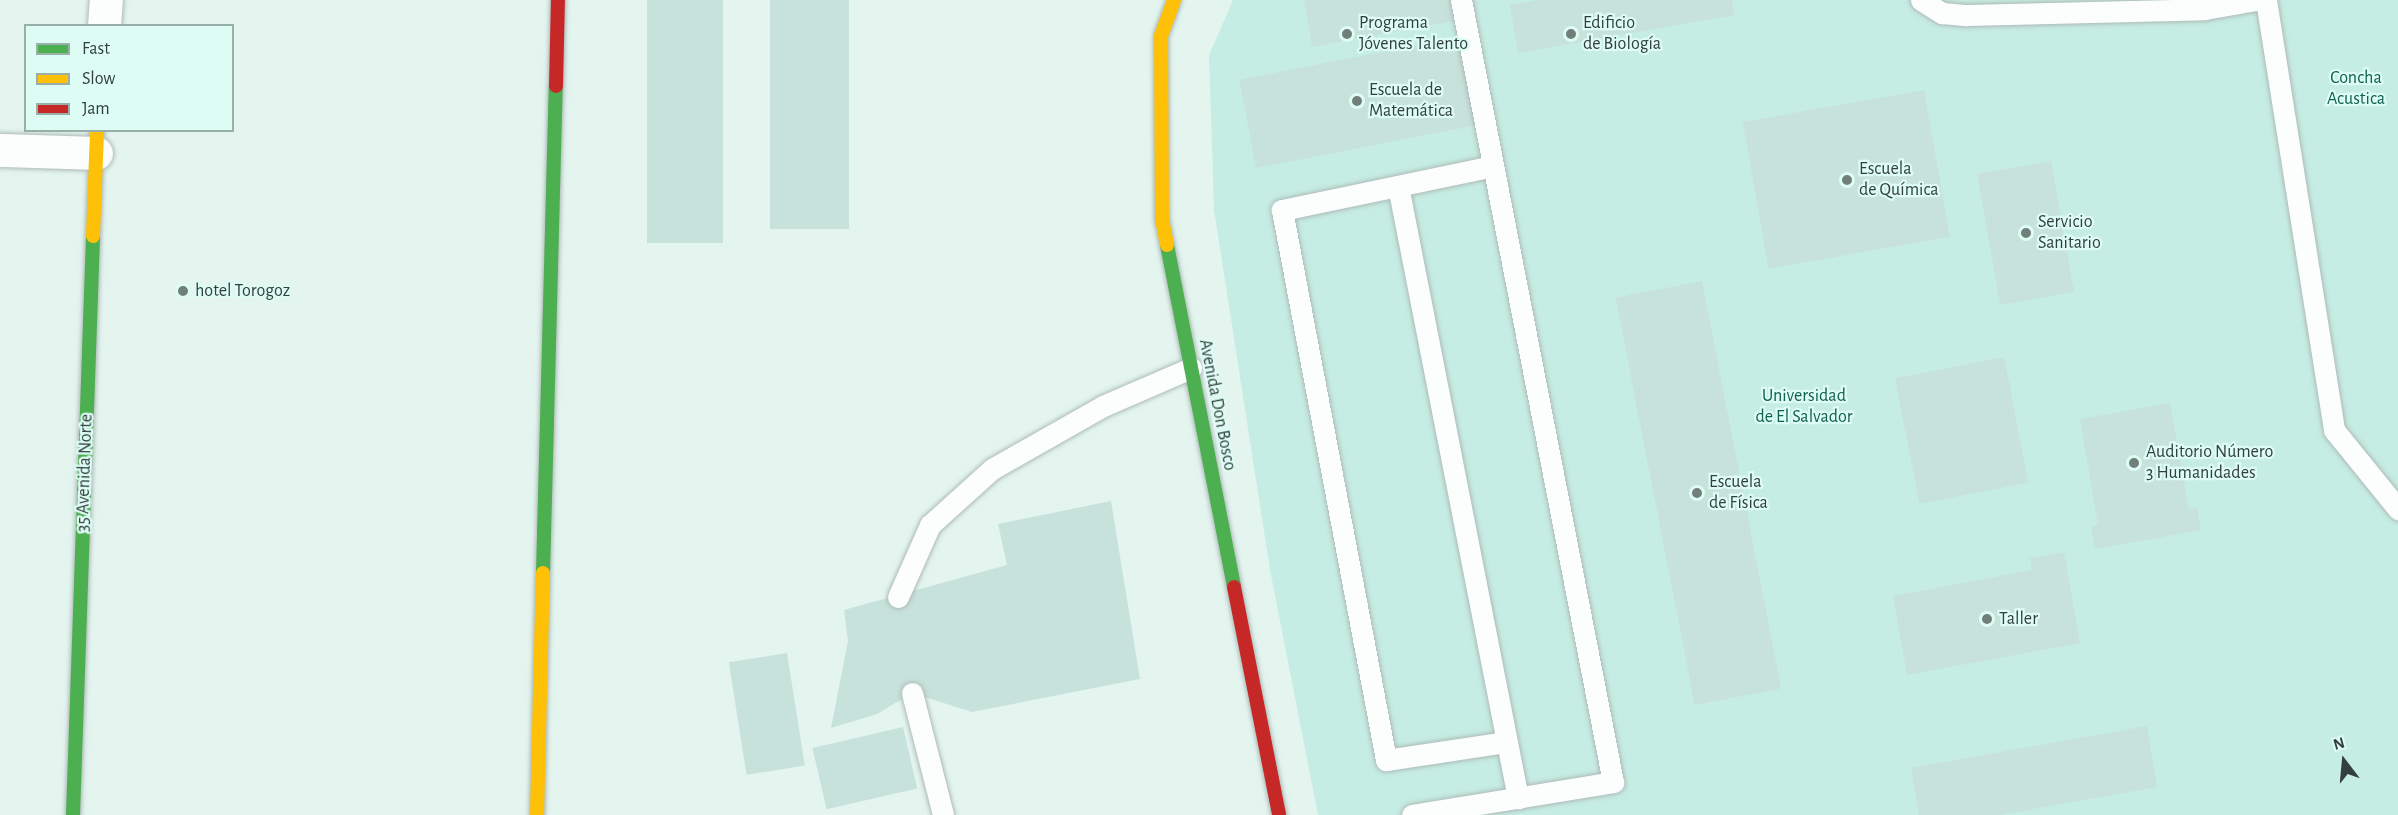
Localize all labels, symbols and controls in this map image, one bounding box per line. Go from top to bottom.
place label: Programa Jóvenes Talento [1359,13,1468,56]
place label: Edificio de Biología [1583,13,1661,56]
legend [24,24,234,132]
marker: Programa Jóvenes Talento [1340,27,1354,41]
marker: Edificio de Biología [1564,27,1578,41]
text: Fast [82,40,110,58]
park label: Concha Acustica [2327,68,2385,110]
text: Slow [82,70,115,88]
place label: Escuela de Matemática [1369,80,1453,122]
marker: Escuela de Matemática [1350,94,1364,108]
text: Jam [82,100,110,118]
place label: Escuela de Química [1859,159,1938,201]
marker: Escuela de Química [1840,173,1854,187]
place label: Servicio Sanitario [2038,212,2101,254]
marker: Servicio Sanitario [2019,226,2033,240]
place label: hotel Torogoz [195,280,290,302]
marker: hotel Torogoz [176,284,190,298]
street label: Avenida Don Bosco [1194,338,1240,472]
park label: Universidad de El Salvador [1756,386,1852,428]
street label: 35 Avenida Norte [72,414,98,532]
place label: Auditorio Número 3 Humanidades [2146,442,2273,484]
marker: Auditorio Número 3 Humanidades [2127,456,2141,470]
place label: Escuela de Física [1709,472,1768,514]
marker: Escuela de Física [1690,486,1704,500]
place label: Taller [1999,608,2038,630]
marker: Taller [1980,612,1994,626]
north arrow [2314,731,2374,791]
text: N [2331,734,2347,753]

